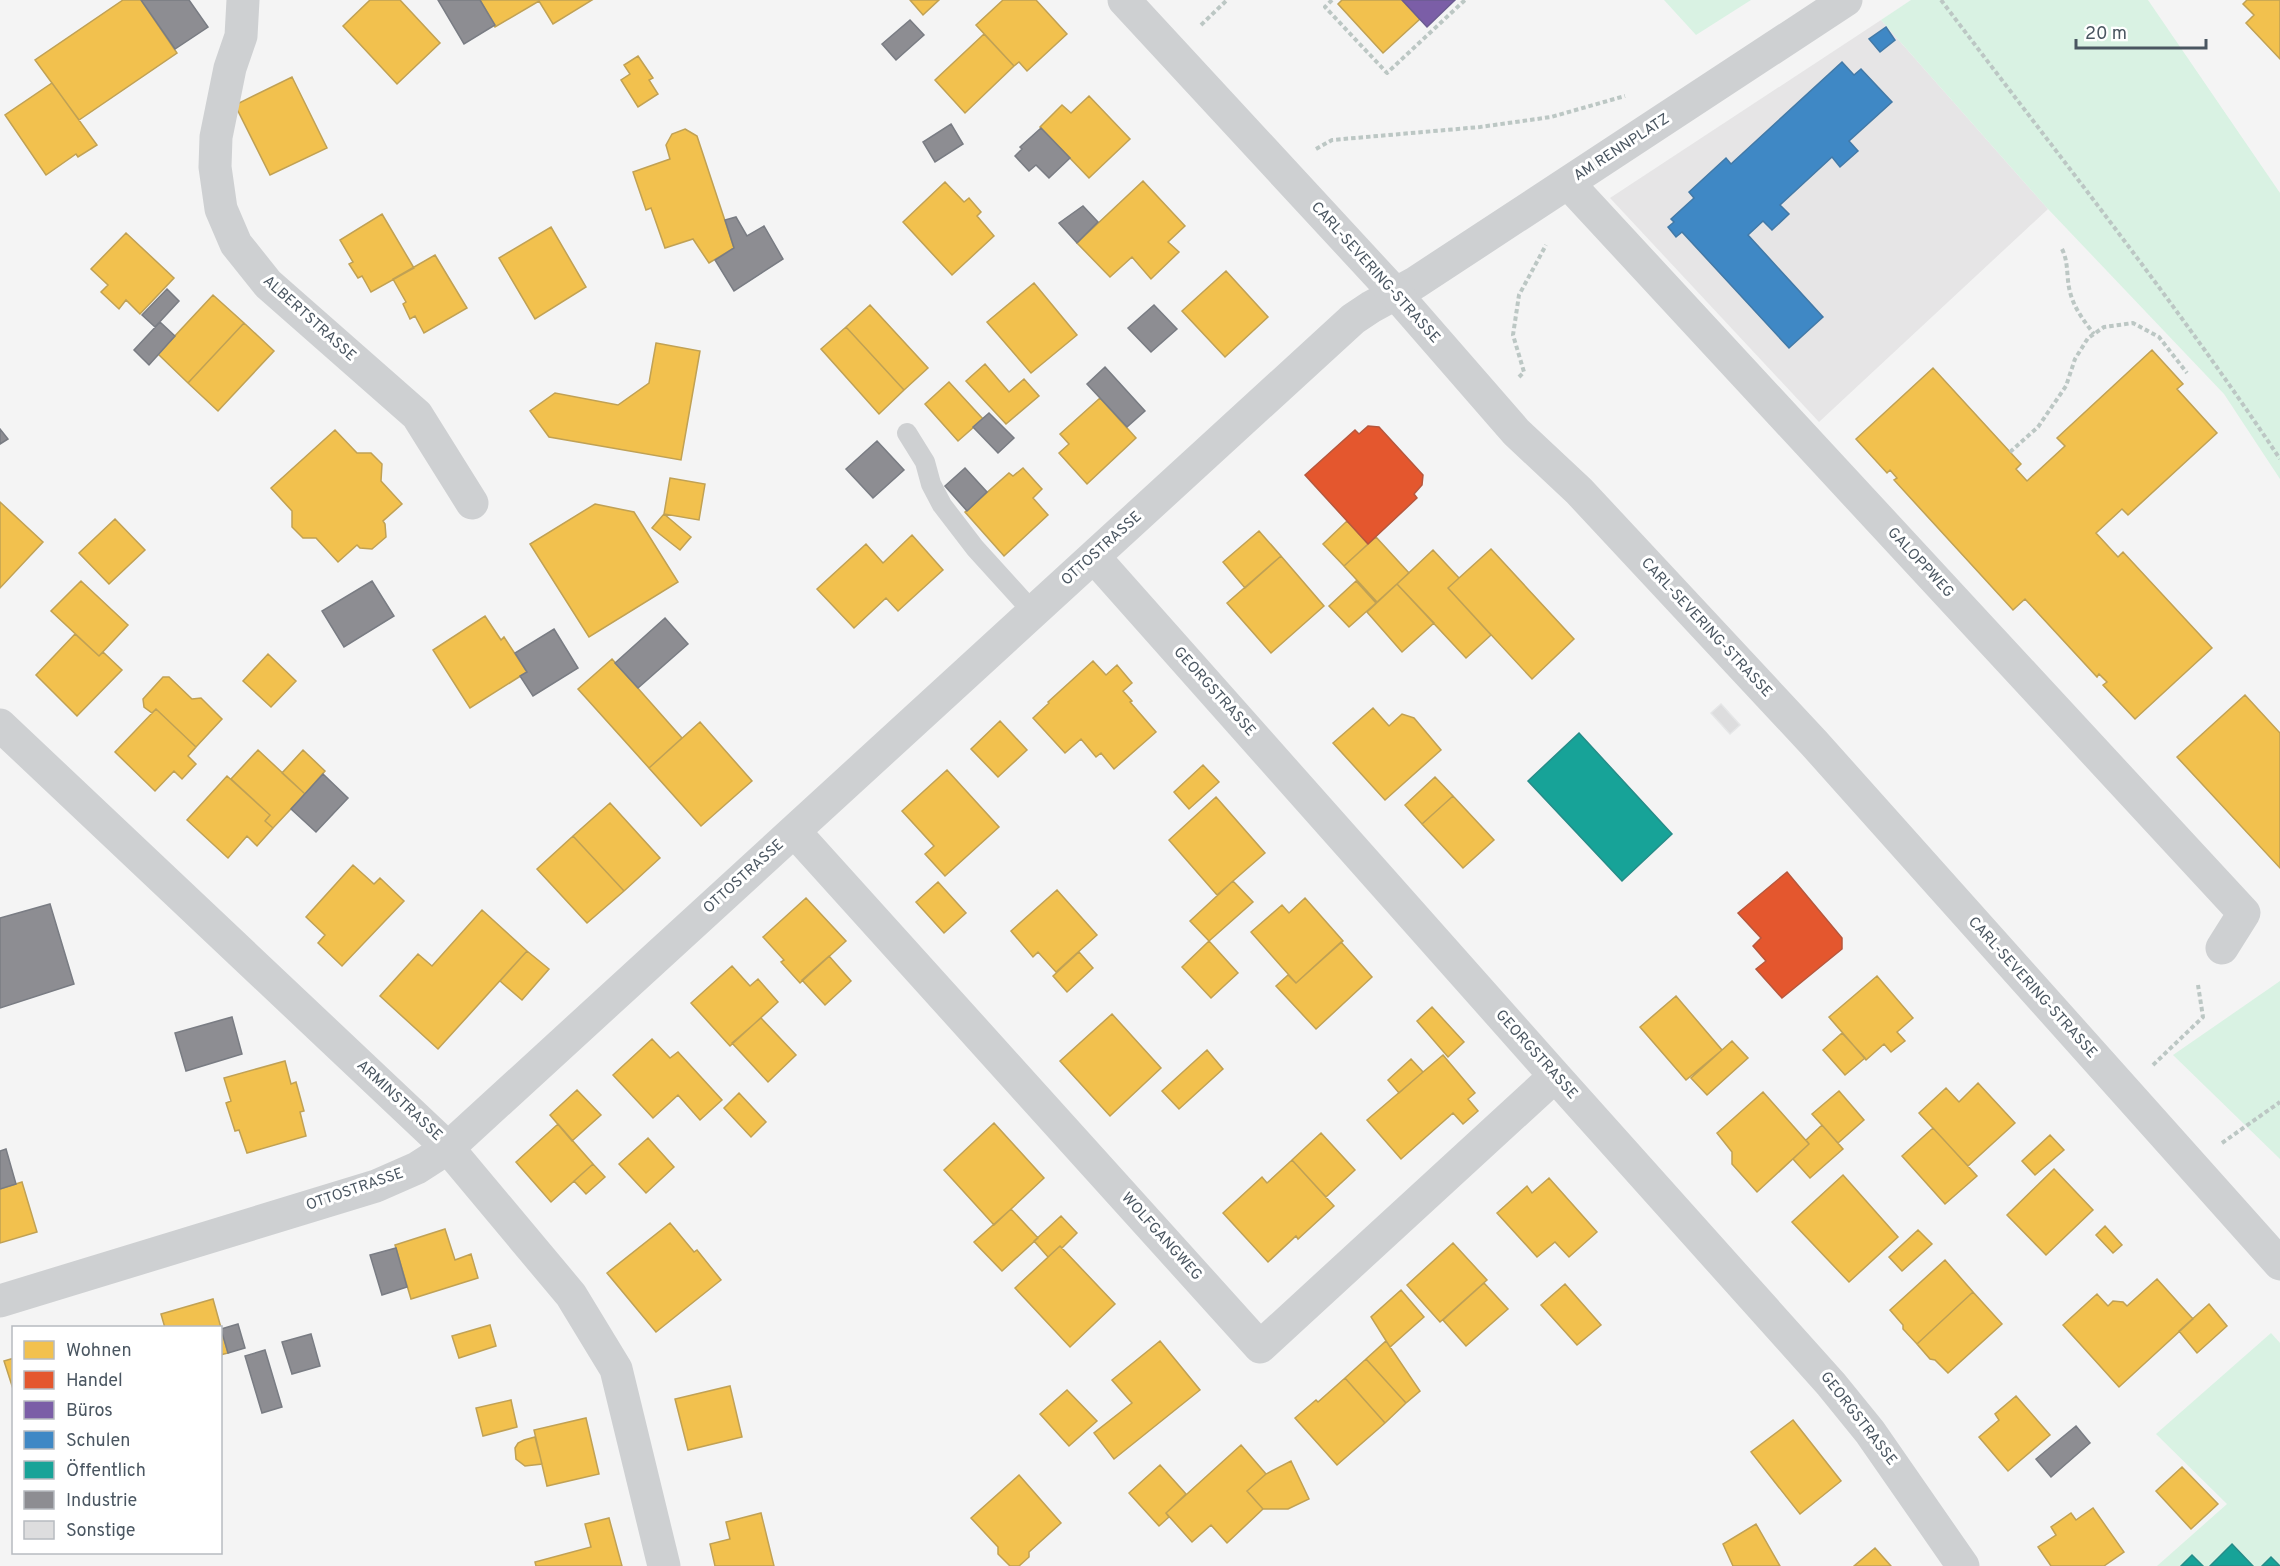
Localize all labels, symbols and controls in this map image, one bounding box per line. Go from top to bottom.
scale bar [2076,12,2206,50]
text: 20 m [2085,23,2127,46]
street label: AM RENNPLATZ [1570,110,1674,186]
street label: CARL-SEVERING-STRASSE [1306,198,1444,348]
street label: ALBERTSTRASSE [258,272,360,366]
street label: OTTOSTRASSE [1058,508,1146,590]
street label: GALOPPWEG [1883,524,1957,602]
street label: CARL-SEVERING-STRASSE [1636,554,1776,702]
street label: GEORGSTRASSE [1169,643,1259,741]
street label: OTTOSTRASSE [700,836,788,918]
street label: CARL-SEVERING-STRASSE [1963,913,2101,1063]
street label: GEORGSTRASSE [1491,1006,1581,1104]
street label: ARMINSTRASSE [352,1056,446,1146]
street label: OTTOSTRASSE [304,1164,406,1216]
street label: WOLFGANGWEG [1116,1189,1206,1285]
legend [12,1326,222,1554]
text: Wohnen [66,1340,132,1363]
street label: GEORGSTRASSE [1815,1368,1901,1470]
text: Handel [66,1370,123,1393]
text: Büros [66,1400,113,1423]
text: Schulen [66,1430,130,1453]
text: Öffentlich [66,1458,146,1483]
text: Industrie [66,1490,137,1513]
text: Sonstige [66,1520,136,1543]

